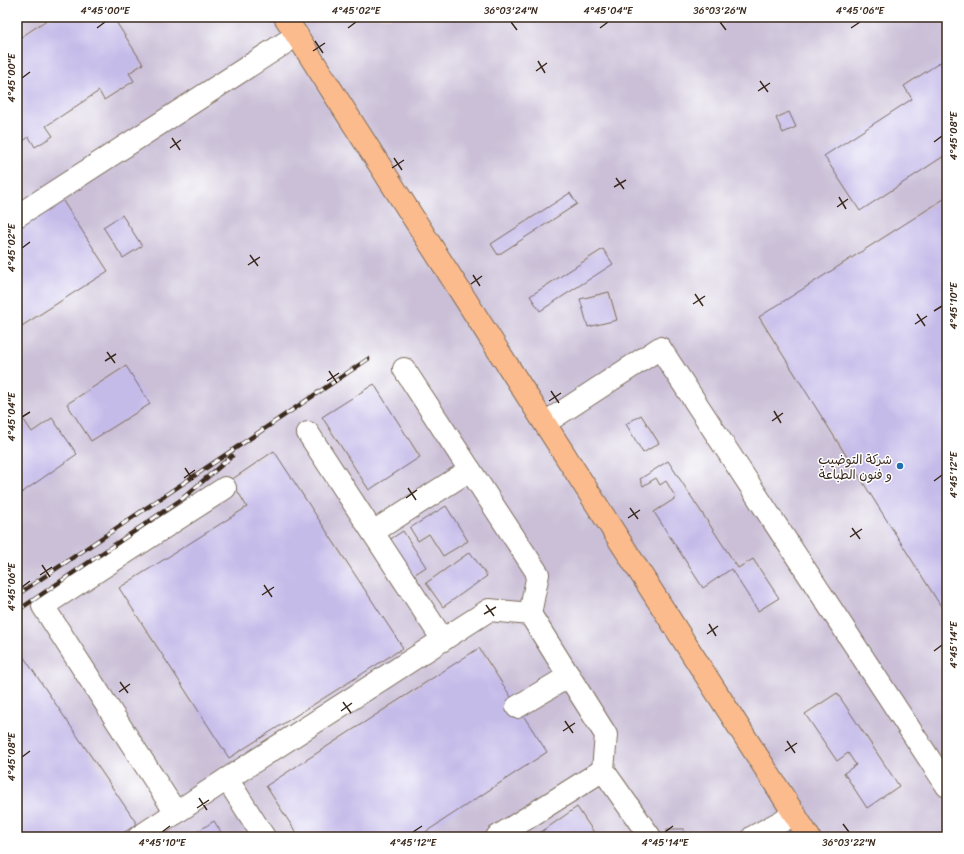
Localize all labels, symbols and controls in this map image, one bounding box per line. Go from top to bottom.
text: 4°45'00"E [81,2,131,20]
text: 4°45'02"E [332,2,382,20]
text: 36°03'24"N [484,2,538,20]
text: 4°45'04"E [584,2,634,20]
text: 36°03'26"N [693,2,747,20]
text: 4°45'06"E [836,2,886,20]
text: 4°45'00"E [3,52,21,102]
text: 4°45'08"E [945,110,963,160]
text: 4°45'02"E [3,222,21,272]
text: 4°45'10"E [945,281,963,329]
text: 4°45'04"E [3,391,21,441]
place label: شركة التوضيب و فنون الطباعة [818,448,892,486]
text: 4°45'12"E [945,450,963,498]
marker: شركة التوضيب و فنون الطباعة [895,461,905,471]
text: 4°45'06"E [3,561,21,611]
text: 4°45'14"E [945,620,963,668]
text: 4°45'08"E [3,731,21,781]
text: 4°45'10"E [139,834,187,852]
text: 4°45'12"E [390,834,438,852]
text: 4°45'14"E [642,834,690,852]
text: 36°03'22"N [822,834,876,852]

